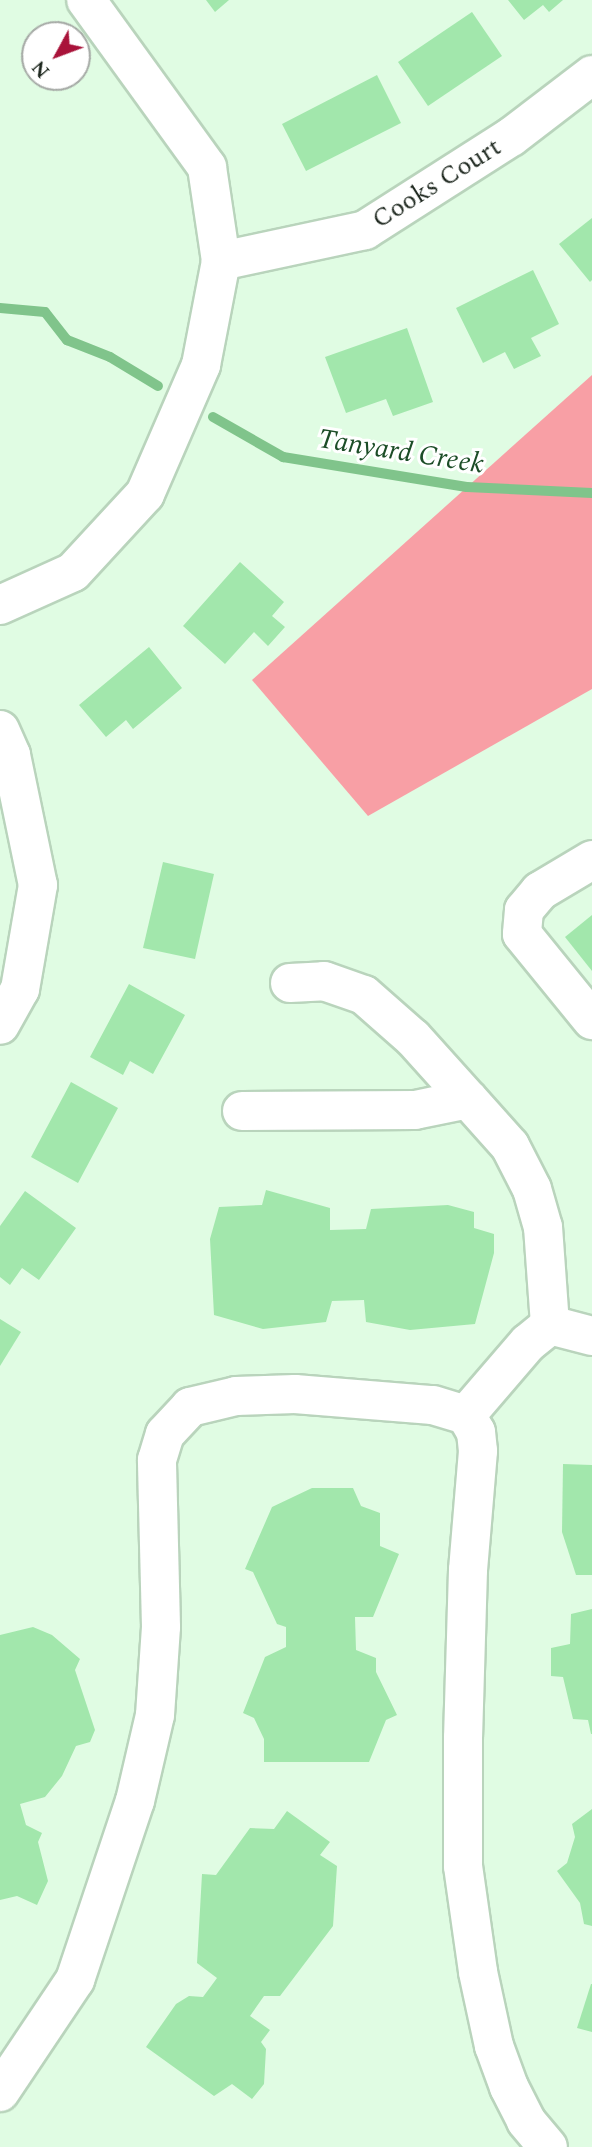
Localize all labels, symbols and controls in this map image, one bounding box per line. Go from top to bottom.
north arrow [21,21,91,91]
text: N [25,53,57,84]
street label: Cooks Court [367,132,507,236]
water label: Tanyard Creek [316,422,486,482]

